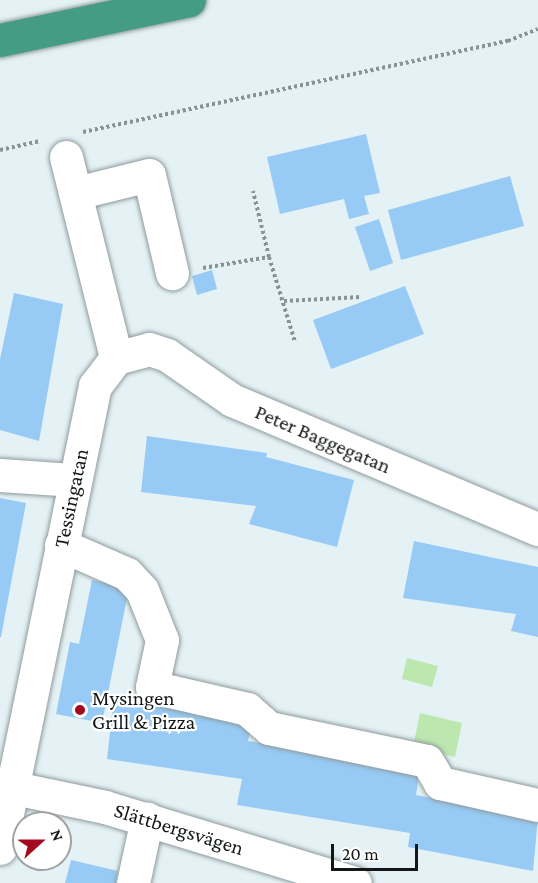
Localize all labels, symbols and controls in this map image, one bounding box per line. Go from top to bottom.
street label: Peter Baggegatan [251,399,395,479]
street label: Tessingatan [48,446,94,550]
place label: Mysingen Grill & Pizza [92,685,195,735]
marker: Mysingen Grill & Pizza [73,703,87,717]
street label: Slättbergsvägen [111,797,247,861]
north arrow [12,811,72,871]
text: N [48,827,67,843]
scale bar [334,832,421,870]
text: 20 m [342,844,379,864]

